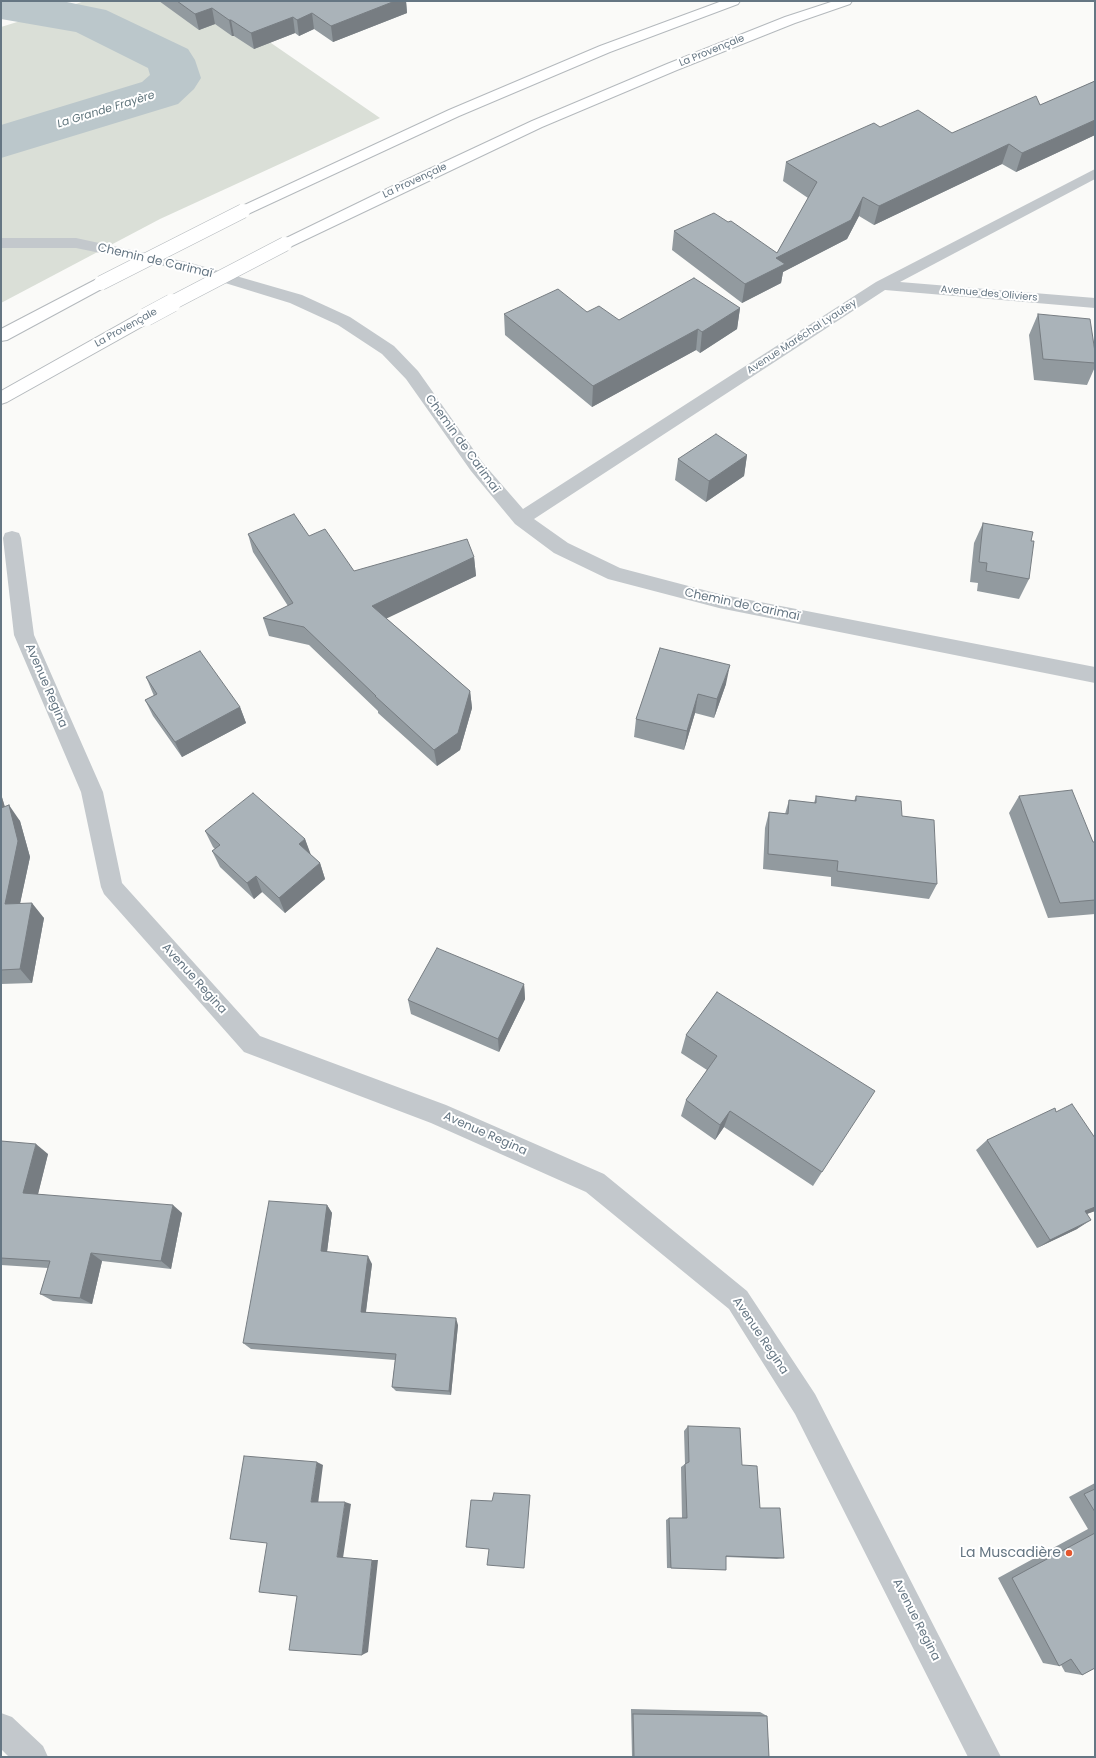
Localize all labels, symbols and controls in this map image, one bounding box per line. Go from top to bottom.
street label: La Provençale [678,32,746,70]
water label: La Grande Frayère [56,89,156,131]
street label: La Provençale [381,161,449,201]
street label: Chemin de Carimaï [96,241,214,281]
street label: Avenue des Oliviers [940,284,1038,304]
street label: Avenue Maréchal Lyautey [745,297,859,377]
street label: La Provençale [93,306,159,350]
street label: Chemin de Carimaï [422,392,502,496]
street label: Chemin de Carimaï [683,586,801,624]
street label: Avenue Regina [22,642,70,730]
street label: Avenue Regina [159,941,229,1017]
street label: Avenue Regina [441,1109,529,1159]
street label: Avenue Regina [729,1295,791,1377]
place label: La Muscadière [960,1545,1061,1561]
marker: La Muscadière [1064,1548,1074,1558]
street label: Avenue Regina [889,1577,943,1663]

